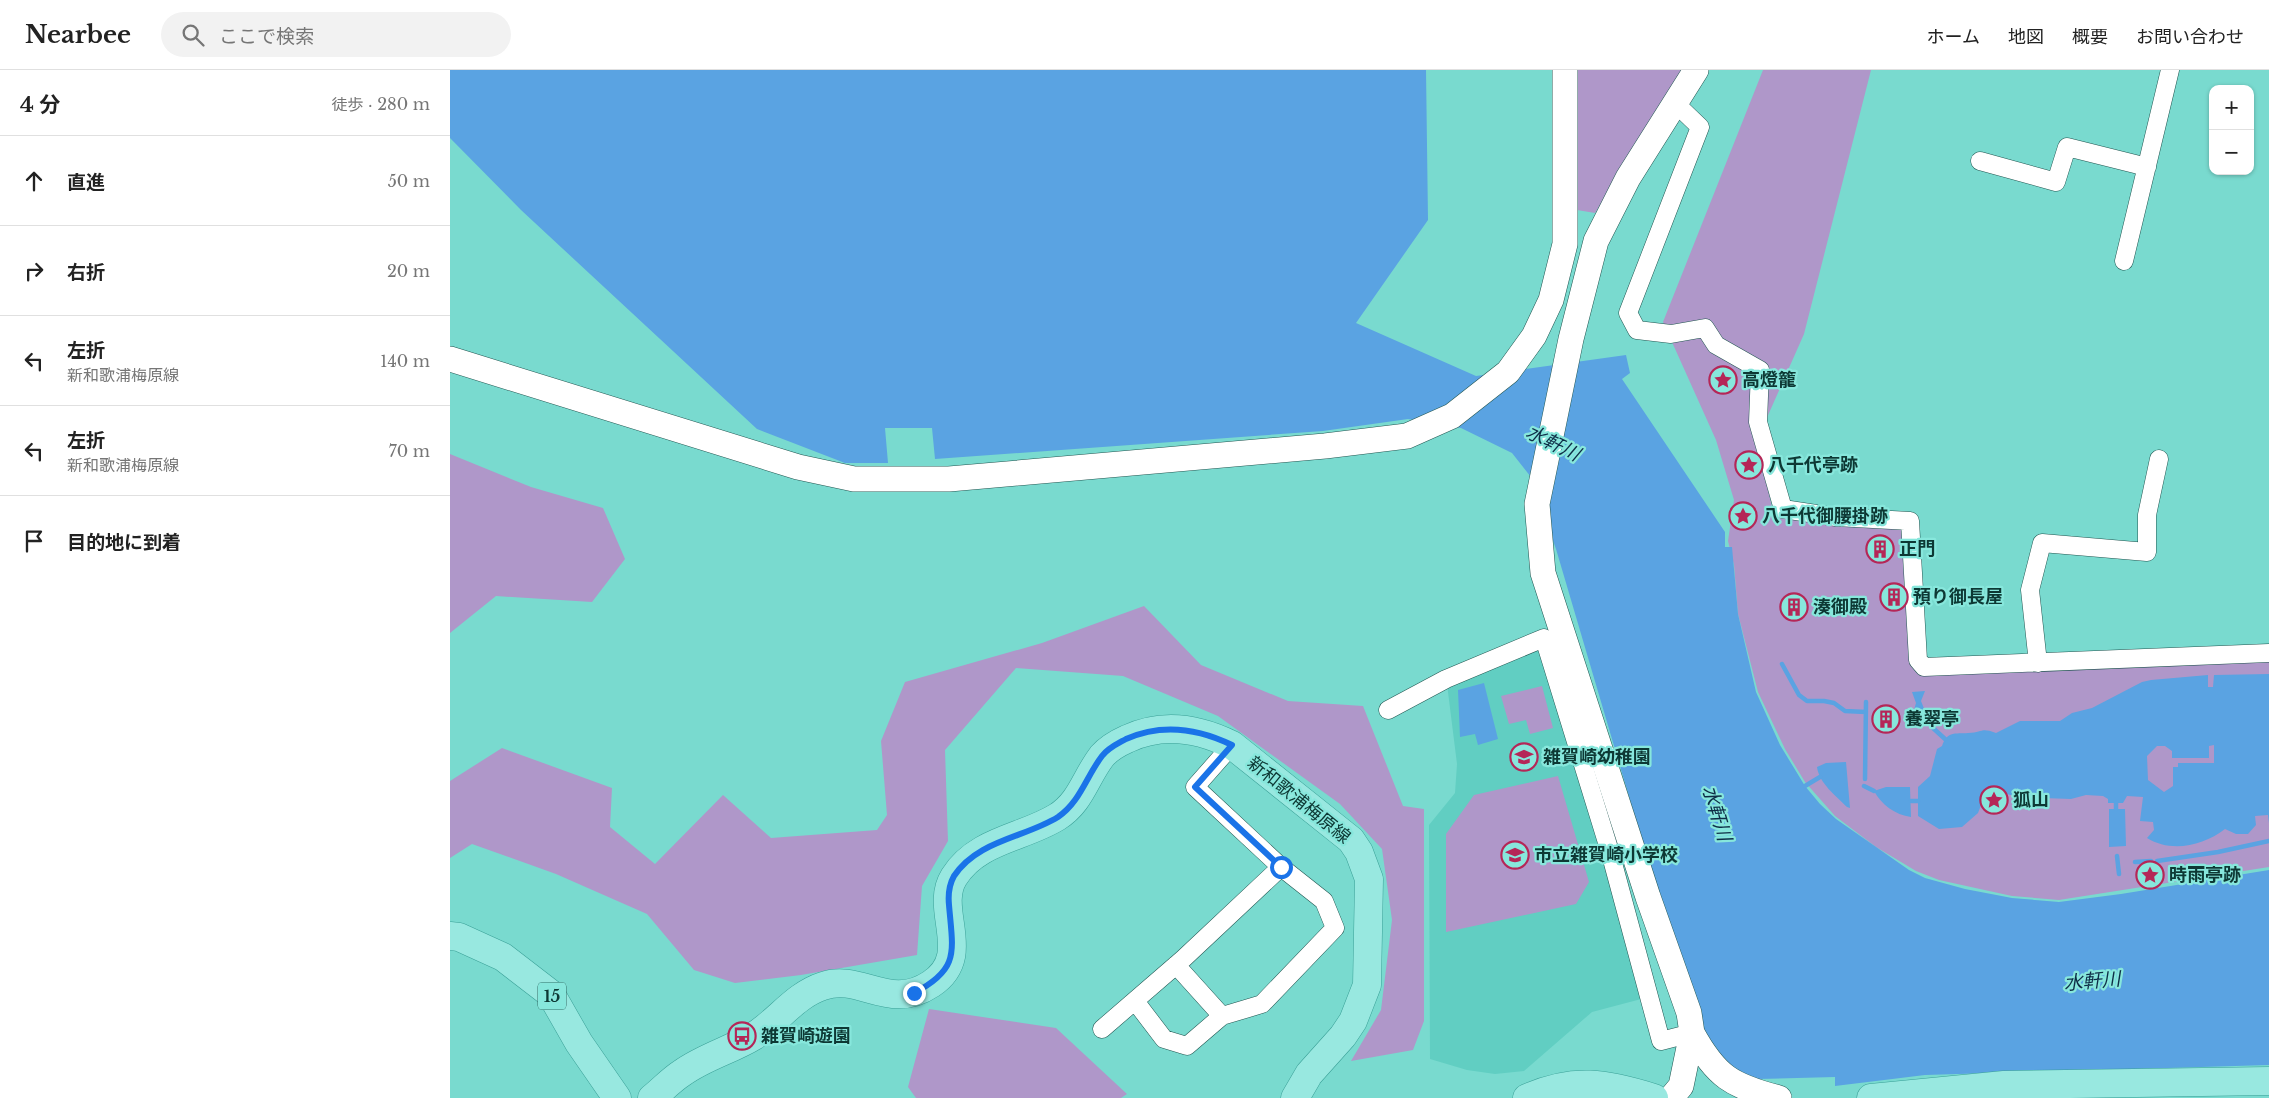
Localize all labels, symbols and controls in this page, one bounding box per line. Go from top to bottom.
search box [161,12,511,57]
text: Nearbee [25,20,131,49]
icon: search [179,21,207,49]
text: ここで検索 [219,25,314,48]
text: ホーム [1927,26,1980,48]
text: 地図 [2008,26,2044,48]
text: 概要 [2072,26,2108,48]
text: お問い合わせ [2136,26,2244,48]
map controls [2209,85,2254,175]
button: + [2209,85,2254,130]
text: 4 分 [20,92,61,118]
text: 徒歩 · 280 m [332,94,430,114]
button: − [2209,130,2254,175]
icon: ahead [20,167,48,195]
text: 直進 [67,171,105,194]
text: 50 m [388,171,430,191]
icon: right [20,257,48,285]
text: 右折 [67,261,105,284]
text: 20 m [387,261,430,281]
text: 左折 [67,339,105,362]
icon: left [20,347,48,375]
text: 140 m [380,351,430,371]
text: 新和歌浦梅原線 [67,365,179,385]
place icon: 高燈籠 [1708,365,1738,395]
place label: 高燈籠 [1742,369,1796,391]
water label: 水軒川 [1522,420,1585,467]
text: 左折 [67,429,105,452]
icon: left [20,437,48,465]
text: 70 m [389,441,430,461]
place icon: 八千代亭跡 [1734,450,1764,480]
place label: 八千代亭跡 [1768,454,1858,476]
text: 新和歌浦梅原線 [67,455,179,475]
place icon: 八千代御腰掛跡 [1728,501,1758,531]
place label: 八千代御腰掛跡 [1762,505,1888,527]
icon: arrive [20,527,48,555]
text: 目的地に到着 [67,531,181,554]
building icon: 正門 [1865,534,1895,564]
place label: 正門 [1899,538,1935,560]
building icon: 預り御長屋 [1879,582,1909,612]
place label: 預り御長屋 [1913,586,2003,608]
building icon: 湊御殿 [1779,592,1809,622]
place label: 湊御殿 [1813,596,1867,618]
building icon: 養翠亭 [1871,704,1901,734]
place label: 養翠亭 [1905,708,1959,730]
school or university icon: 雑賀崎幼稚園 [1509,742,1539,772]
place label: 雑賀崎幼稚園 [1543,746,1651,768]
street label: 新和歌浦梅原線 [1243,752,1355,848]
water label: 水軒川 [1698,782,1737,846]
place icon: 狐山 [1979,785,2009,815]
place label: 狐山 [2013,789,2049,811]
school or university icon: 市立雑賀崎小学校 [1500,840,1530,870]
place label: 市立雑賀崎小学校 [1534,844,1678,866]
route start [1270,856,1293,879]
place icon: 時雨亭跡 [2135,860,2165,890]
place label: 時雨亭跡 [2169,864,2241,886]
water label: 水軒川 [2063,967,2123,995]
road number: 15 [538,982,566,1009]
route end [903,982,926,1005]
bus stop icon: 雑賀崎遊園 [727,1021,757,1051]
place label: 雑賀崎遊園 [761,1025,851,1047]

